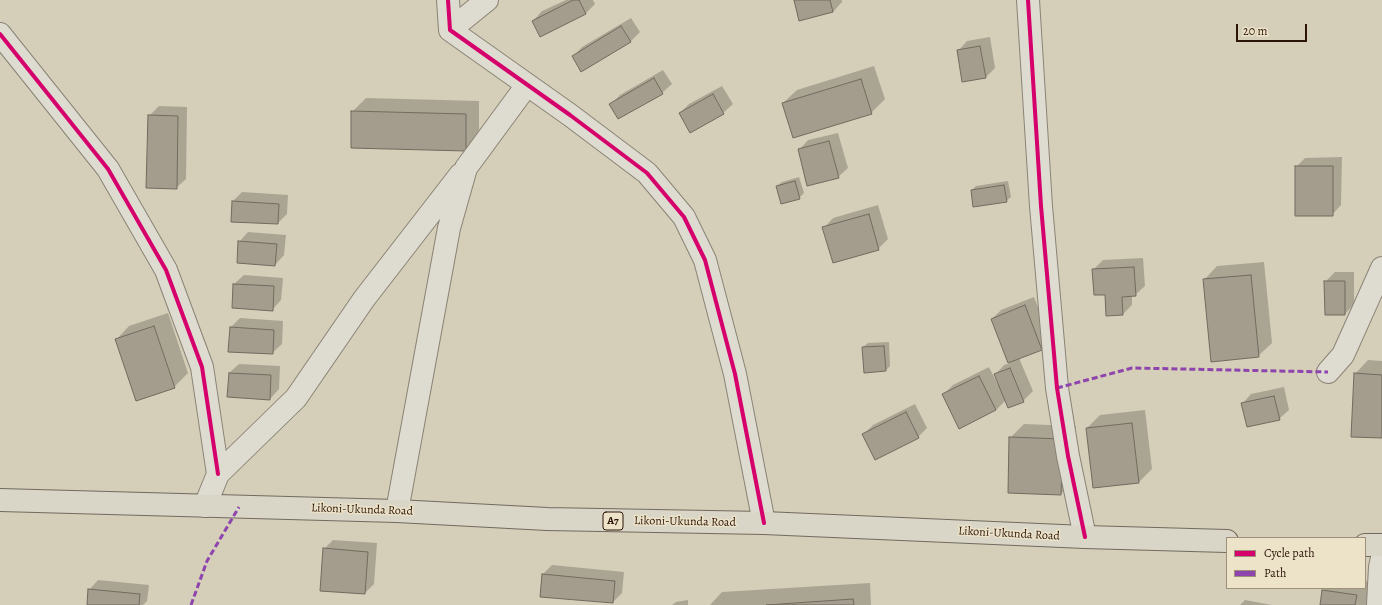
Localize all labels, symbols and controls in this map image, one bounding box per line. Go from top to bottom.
scale bar [1238,16,1309,42]
text: 20 m [1243,23,1267,39]
street label: Likoni-Ukunda Road [311,501,413,519]
road number: A7 [603,512,623,530]
street label: Likoni-Ukunda Road [634,514,736,530]
street label: Likoni-Ukunda Road [958,524,1060,544]
legend [1226,537,1366,589]
text: Cycle path [1264,545,1315,561]
text: Path [1264,565,1286,581]

